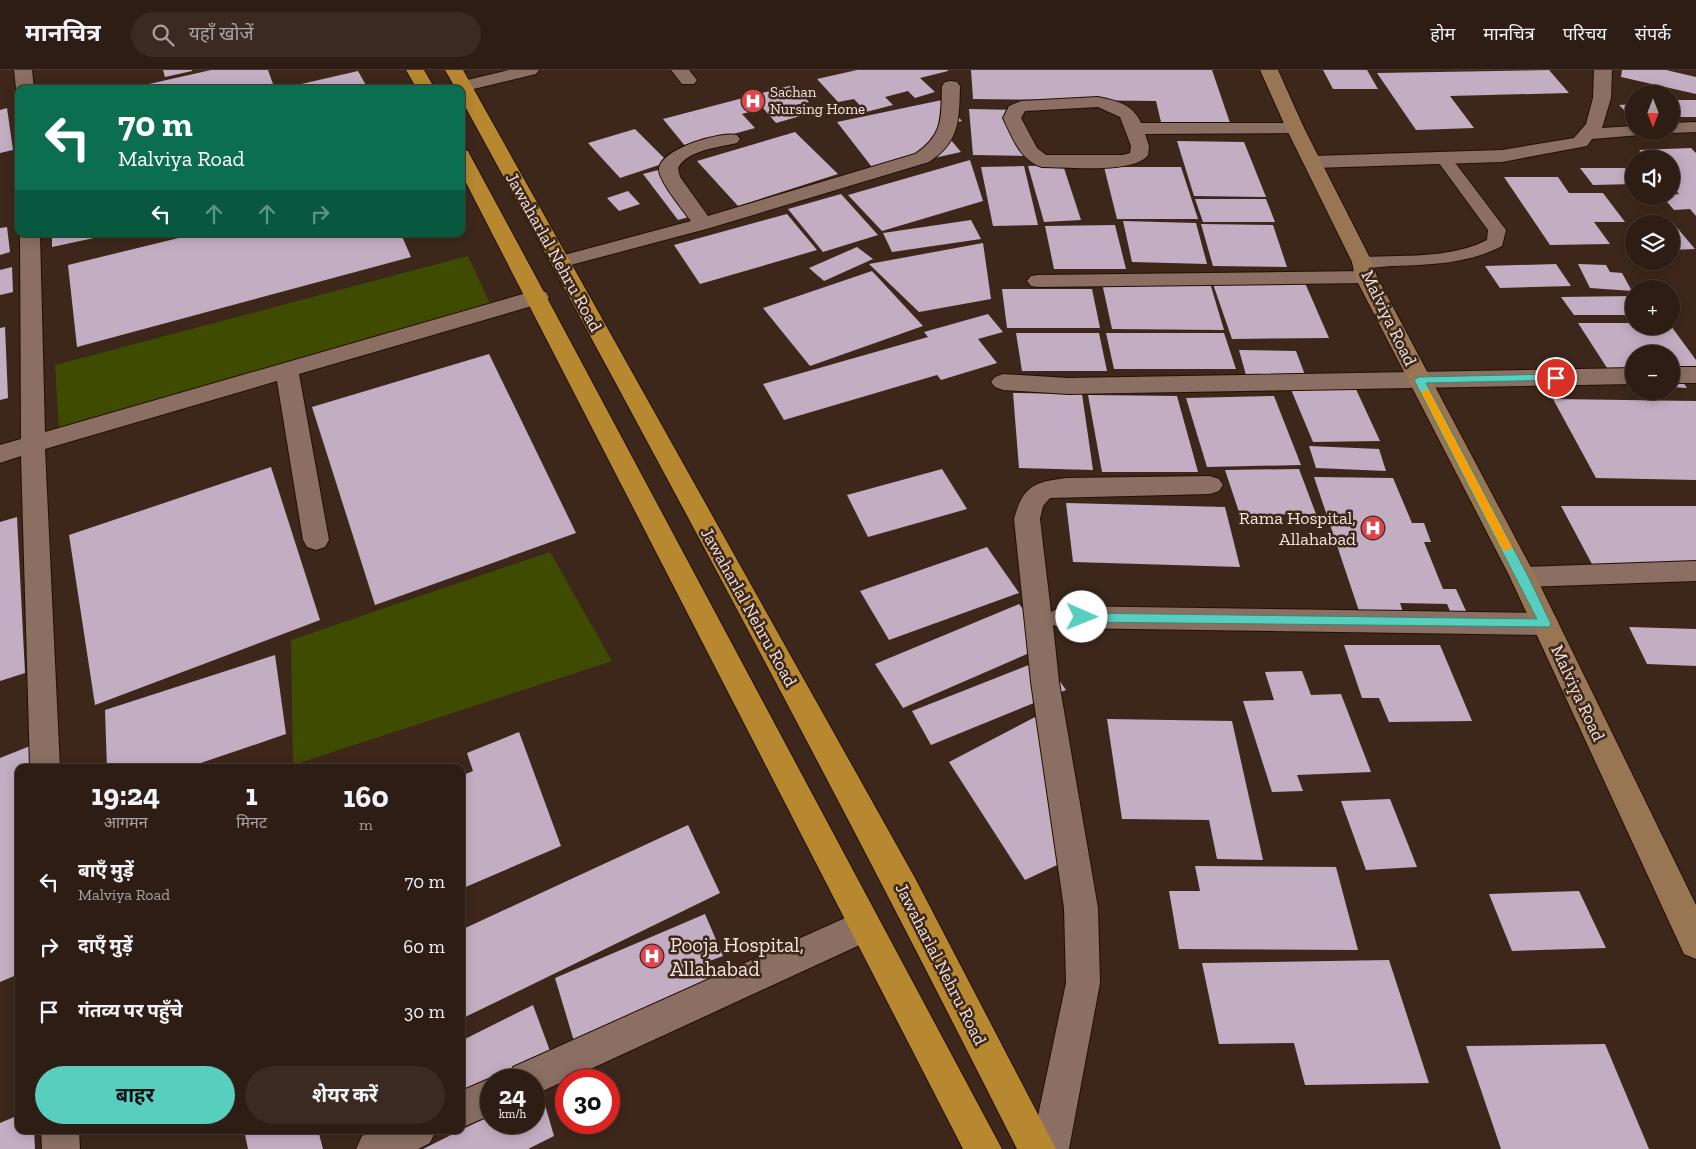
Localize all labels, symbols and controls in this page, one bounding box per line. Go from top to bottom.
search box [131,12,481,57]
text: मानचित्र [25,18,101,47]
icon: search [149,21,177,49]
text: यहाँ खोजें [189,22,254,45]
text: होम [1430,23,1455,45]
text: मानचित्र [1483,23,1535,45]
text: परिचय [1563,23,1607,45]
text: संपर्क [1635,23,1671,45]
place label: Sachan Nursing Home [770,83,865,118]
north arrow [1625,85,1680,140]
map controls [1625,85,1680,400]
hospital icon: Sachan Nursing Home [740,88,766,114]
text: 70 m [118,103,193,145]
icon: left [35,105,100,170]
text: Malviya Road [118,145,245,172]
button: sound [1625,150,1680,205]
street label: Jawaharlal Nehru Road [501,168,607,336]
icon: left [147,200,175,228]
icon: ahead [200,200,228,228]
icon: ahead [253,200,281,228]
icon: right [306,200,334,228]
button: layers [1625,215,1680,270]
street label: Malviya Road [1356,267,1422,369]
button: + [1625,280,1680,335]
button: − [1625,345,1680,400]
pin [1535,357,1577,399]
icon: arrive [1542,364,1570,392]
place label: Rama Hospital, Allahabad [1239,507,1356,550]
hospital icon: Rama Hospital, Allahabad [1360,515,1386,541]
street label: Jawaharlal Nehru Road [696,523,802,691]
position arrow [1055,590,1107,642]
street label: Malviya Road [1546,641,1610,745]
text: 19:24 [91,777,160,813]
text: 1 [246,777,258,813]
text: 160 [343,779,389,815]
text: आगमन [104,813,148,832]
text: मिनट [236,813,267,832]
text: m [359,815,373,834]
text: बाएँ मुड़ें [78,859,134,882]
icon: left [35,868,63,896]
text: 70 m [404,870,445,893]
street label: Jawaharlal Nehru Road [891,879,991,1049]
text: Malviya Road [78,885,170,904]
place label: Pooja Hospital, Allahabad [670,932,804,981]
icon: right [35,933,63,961]
text: दाएँ मुड़ें [78,934,133,957]
text: 60 m [403,935,445,958]
hospital icon: Pooja Hospital, Allahabad [639,943,665,969]
icon: arrive [35,998,63,1026]
text: गंतव्य पर पहुँचे [78,999,183,1022]
text: 30 m [404,1000,445,1023]
button: बाहर [35,1066,235,1124]
button: शेयर करें [245,1066,445,1124]
speed limit sign: 30 [555,1069,620,1134]
text: 24 [499,1080,526,1110]
text: km/h [499,1107,526,1121]

